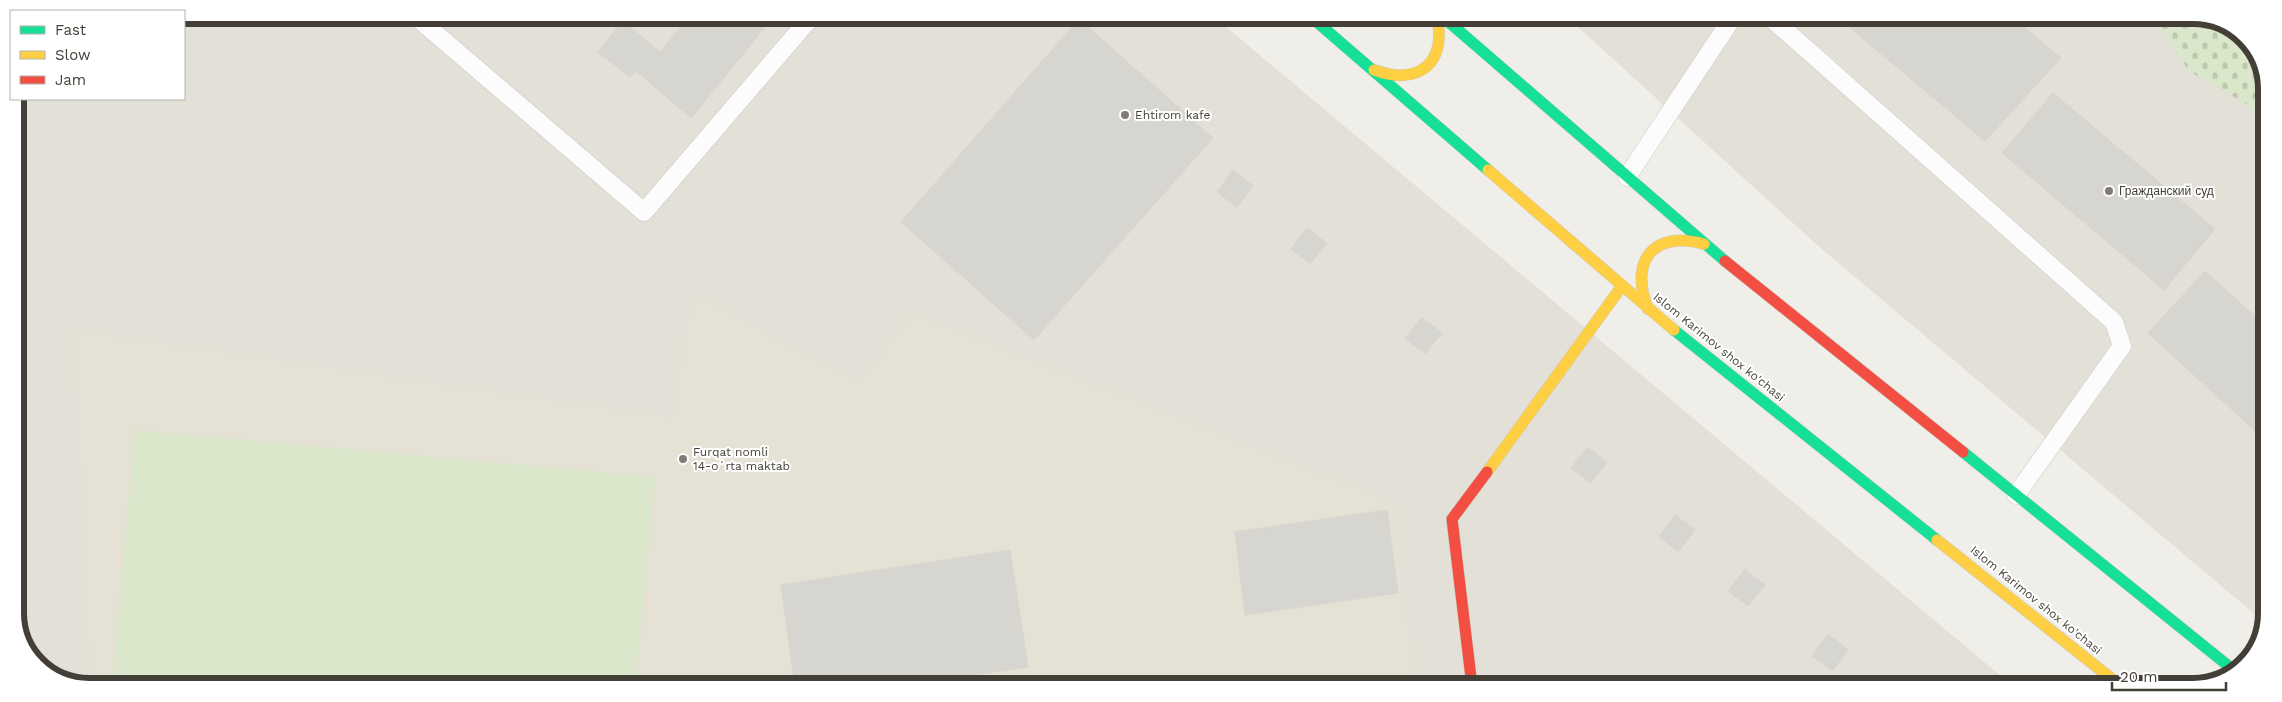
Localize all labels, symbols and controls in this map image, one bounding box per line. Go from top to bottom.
legend [10,10,185,100]
text: Fast [55,21,87,39]
text: Slow [55,46,91,64]
text: Jam [55,71,86,89]
place label: Ehtirom kafe [1135,108,1211,122]
marker: Ehtirom kafe [1119,109,1131,121]
place label: Гражданский суд [2119,184,2214,198]
marker: Гражданский суд [2103,185,2115,197]
street label: Islom Karimov shox ko'chasi [1650,290,1788,404]
place label: Furqat nomli 14-oʻrta maktab [693,445,790,473]
marker: Furqat nomli 14-oʻrta maktab [677,453,689,465]
street label: Islom Karimov shox ko'chasi [1967,543,2105,657]
scale bar [2112,660,2226,692]
text: 20 m [2120,668,2158,686]

